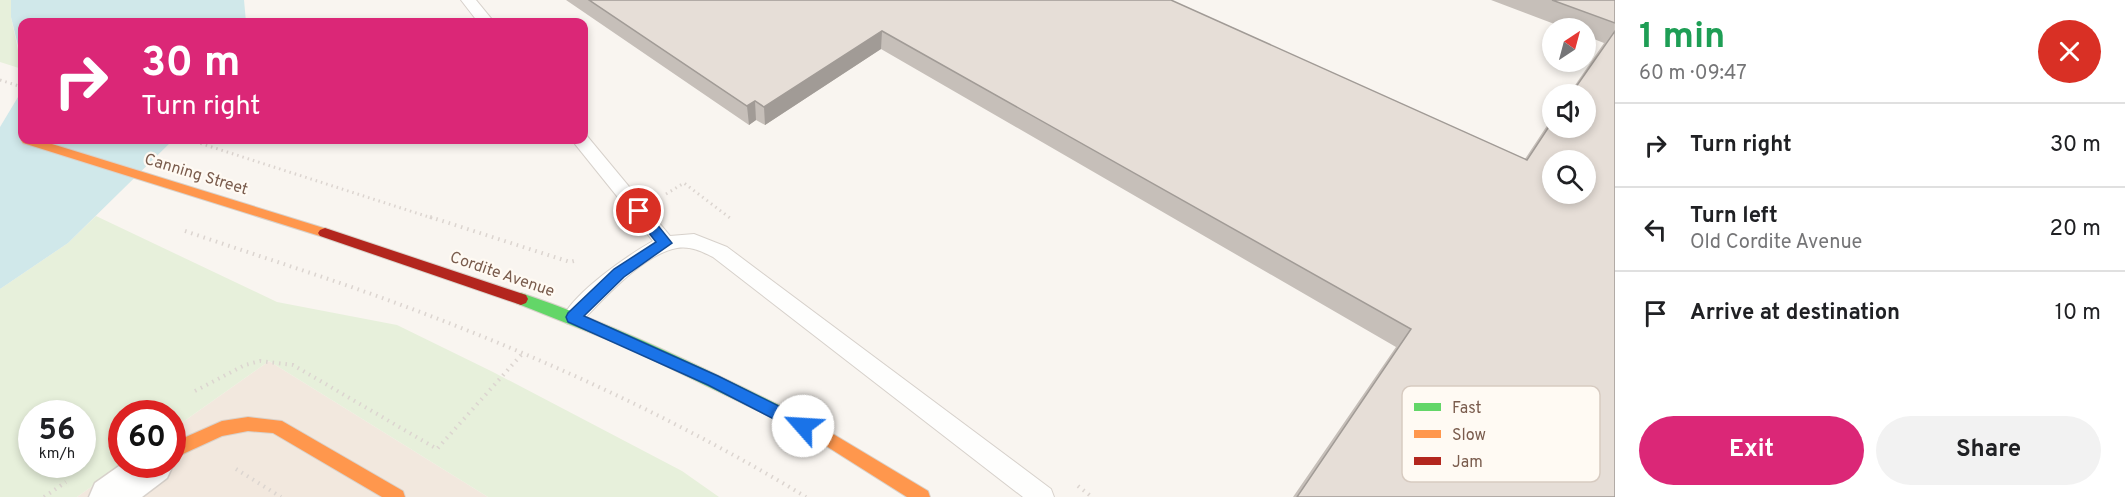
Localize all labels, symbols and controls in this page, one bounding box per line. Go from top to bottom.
text: 1 min [1639,15,1725,61]
north arrow [1542,18,1596,72]
map controls [1542,18,1596,204]
button: close [2038,20,2101,83]
text: 30 m [141,38,240,91]
icon: right [42,42,120,120]
text: 60 m · 09:47 [1639,61,1747,87]
button: sound [1542,84,1596,138]
text: Turn right [141,90,260,124]
icon: right [1639,129,1672,162]
text: Turn right [1690,132,1792,159]
text: 30 m [2050,132,2101,159]
street label: Canning Street [142,150,250,200]
button: search [1542,150,1596,204]
pin [613,185,664,236]
icon: arrive [622,194,655,227]
text: Turn left [1690,203,1778,230]
icon: left [1639,213,1672,246]
text: 20 m [2050,216,2101,243]
text: Old Cordite Avenue [1690,230,1862,256]
street label: Cordite Avenue [447,248,557,302]
icon: arrive [1639,297,1672,330]
text: Arrive at destination [1690,300,1900,327]
text: 10 m [2055,300,2101,327]
legend [1402,386,1600,482]
position arrow [771,394,835,458]
text: Fast [1452,399,1482,419]
speed limit sign: 60 [108,400,186,478]
text: 56 [39,413,75,450]
button: Exit [1639,416,1864,485]
button: Share [1876,416,2101,485]
text: Slow [1452,426,1486,446]
text: km/h [39,445,75,464]
text: Jam [1452,453,1483,473]

